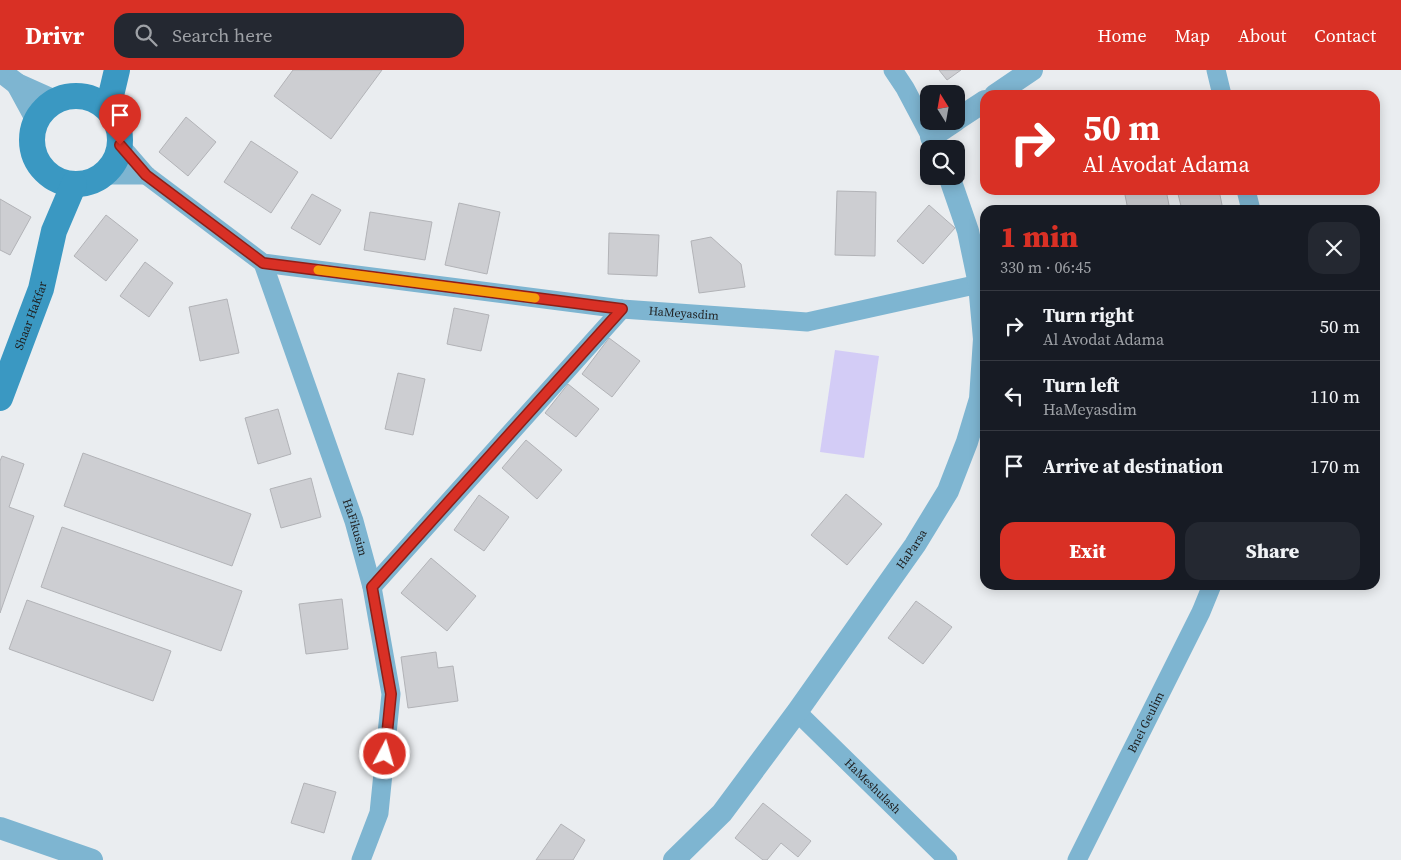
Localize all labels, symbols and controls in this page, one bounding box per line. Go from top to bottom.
search box [114,13,464,58]
text: Drivr [25,19,84,52]
icon: search [132,21,160,49]
text: Search here [172,22,273,48]
text: Home [1098,23,1147,48]
text: Map [1175,23,1210,48]
text: About [1238,23,1286,48]
text: Contact [1314,23,1376,48]
north arrow [920,85,965,130]
map controls [920,85,965,185]
pin [99,94,141,145]
icon: arrive [106,101,134,129]
text: 50 m [1083,104,1160,152]
icon: right [1000,110,1065,175]
button: search [920,140,965,185]
text: Al Avodat Adama [1083,149,1250,179]
text: 1 min [1000,216,1078,257]
button: close [1308,222,1360,274]
text: 330 m · 06:45 [1000,256,1091,278]
street label: Shaar HaKfar [11,280,50,352]
text: Turn right [1043,302,1134,328]
street label: HaMeyasdim [648,303,720,324]
icon: right [1000,312,1028,340]
text: 50 m [1319,313,1360,339]
text: Al Avodat Adama [1043,328,1164,350]
text: Turn left [1043,372,1119,398]
icon: left [1000,382,1028,410]
text: 110 m [1310,383,1360,409]
text: HaMeyasdim [1043,398,1137,420]
icon: arrive [1000,452,1028,480]
text: Arrive at destination [1043,453,1223,479]
text: 170 m [1310,453,1360,479]
street label: HaFikusim [339,497,371,558]
button: Exit [1000,522,1175,580]
button: Share [1185,522,1360,580]
street label: HaParsa [892,526,931,572]
street label: Bnei Geulim [1124,689,1168,756]
position arrow [358,727,410,779]
street label: HaMeshulash [841,755,904,818]

